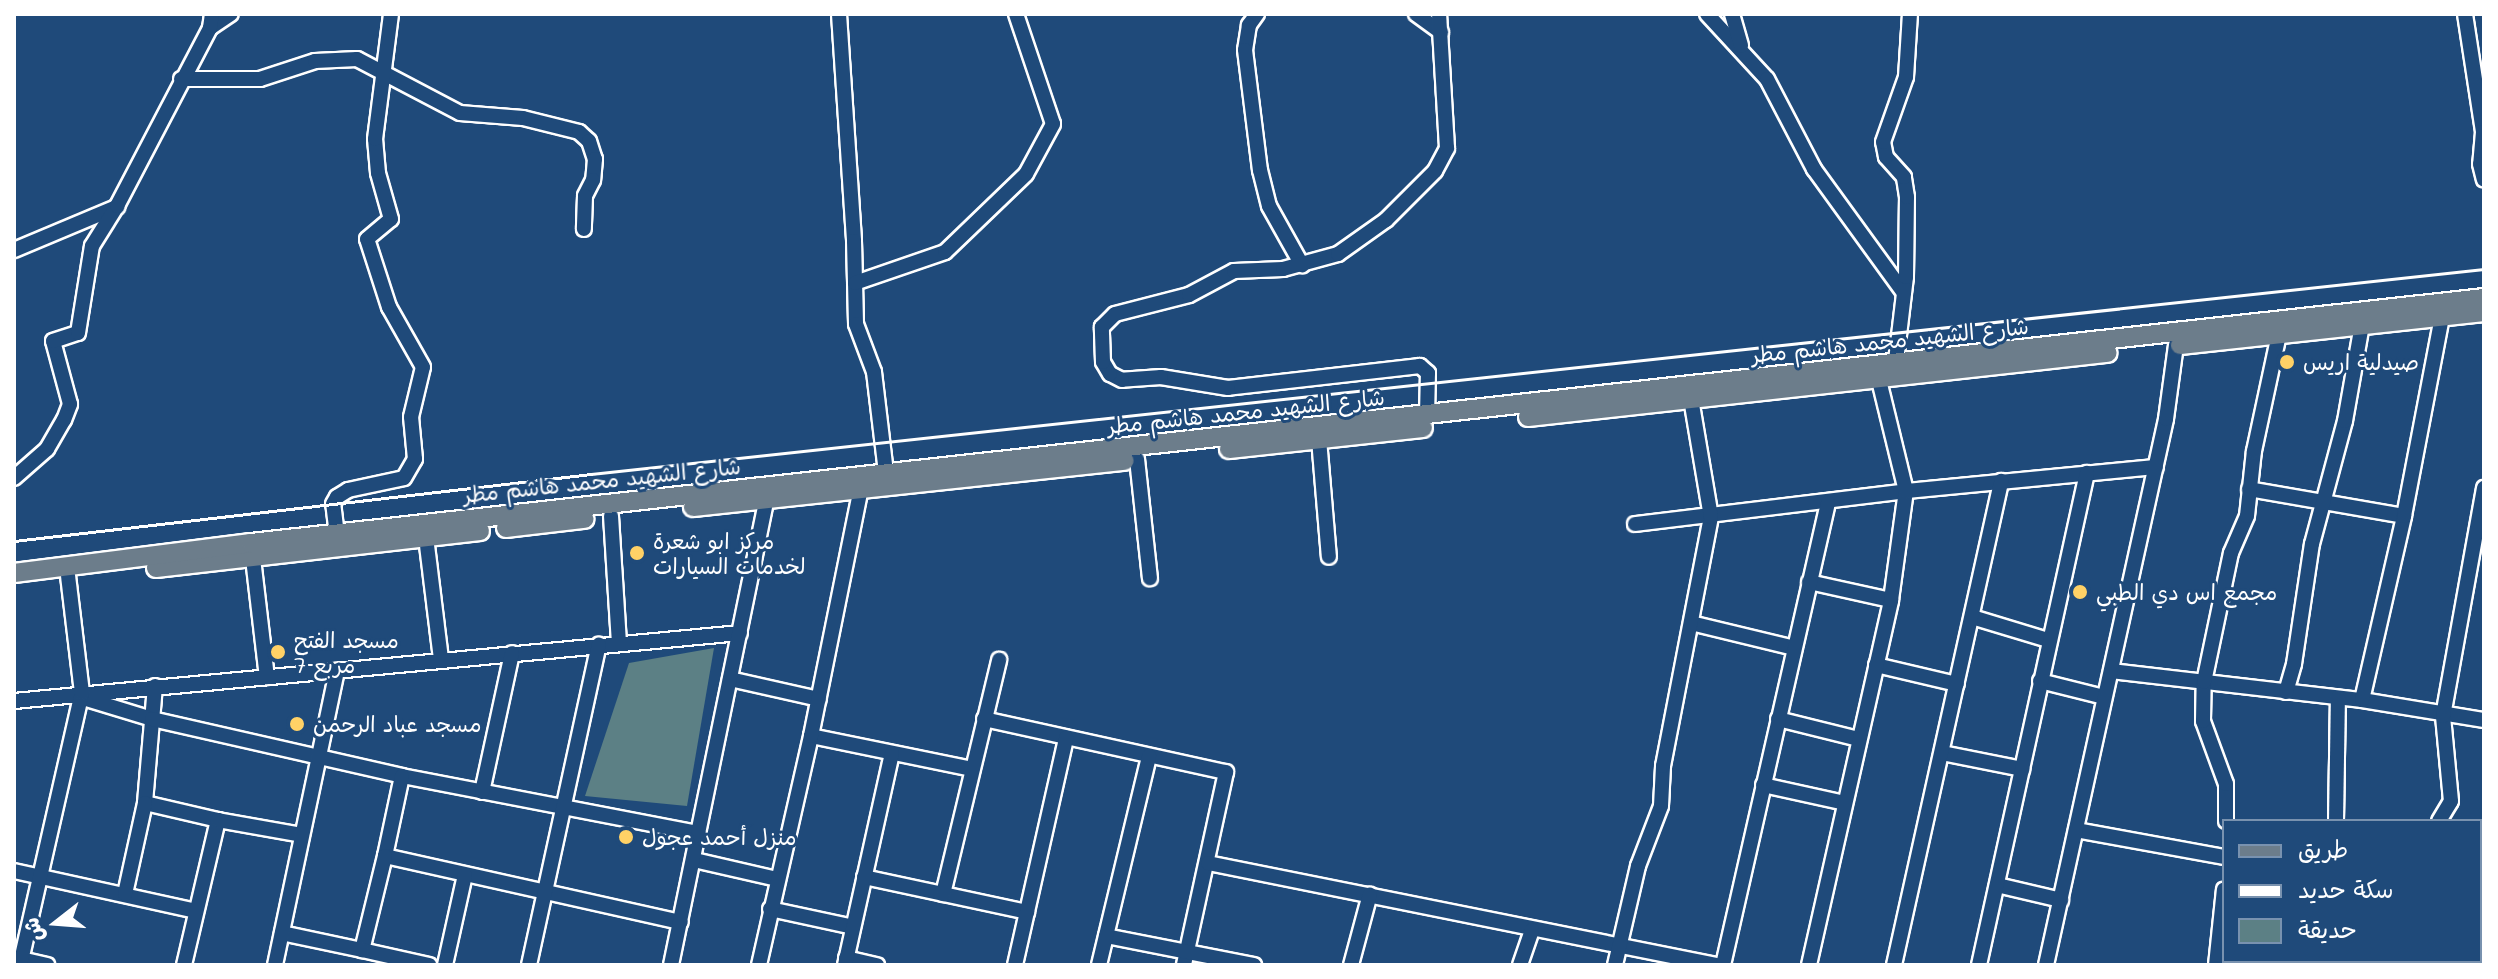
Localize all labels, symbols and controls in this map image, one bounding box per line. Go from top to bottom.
street label: شارع الشهيد محمد هاشم مطر [1750,312,2030,368]
place label: صيدلية اريس [2303,349,2419,375]
marker: صيدلية اريس [2278,353,2296,371]
street label: شارع الشهيد محمد هاشم مطر [1106,383,1386,439]
street label: شارع الشهيد محمد هاشم مطر [462,452,742,508]
place label: مركز ابو شعرة لخدمات السيارات [653,527,806,578]
marker: مركز ابو شعرة لخدمات السيارات [628,544,646,562]
place label: مجمع اس دي الطبي [2096,579,2277,605]
marker: مجمع اس دي الطبي [2071,583,2089,601]
place label: مسجد الفتح مربع 7 [294,626,399,678]
marker: مسجد الفتح مربع 7 [269,643,287,661]
place label: مسجد عباد الرحمن [313,711,481,737]
marker: مسجد عباد الرحمن [288,715,306,733]
legend [2222,819,2482,963]
place label: منزل أحمد عجول [642,824,797,850]
marker: منزل أحمد عجول [617,828,635,846]
text: طريق [2298,833,2348,864]
text: سكة حديد [2298,873,2394,904]
north arrow [16,883,96,963]
text: حديقة [2298,913,2357,944]
text: ش [15,914,50,946]

